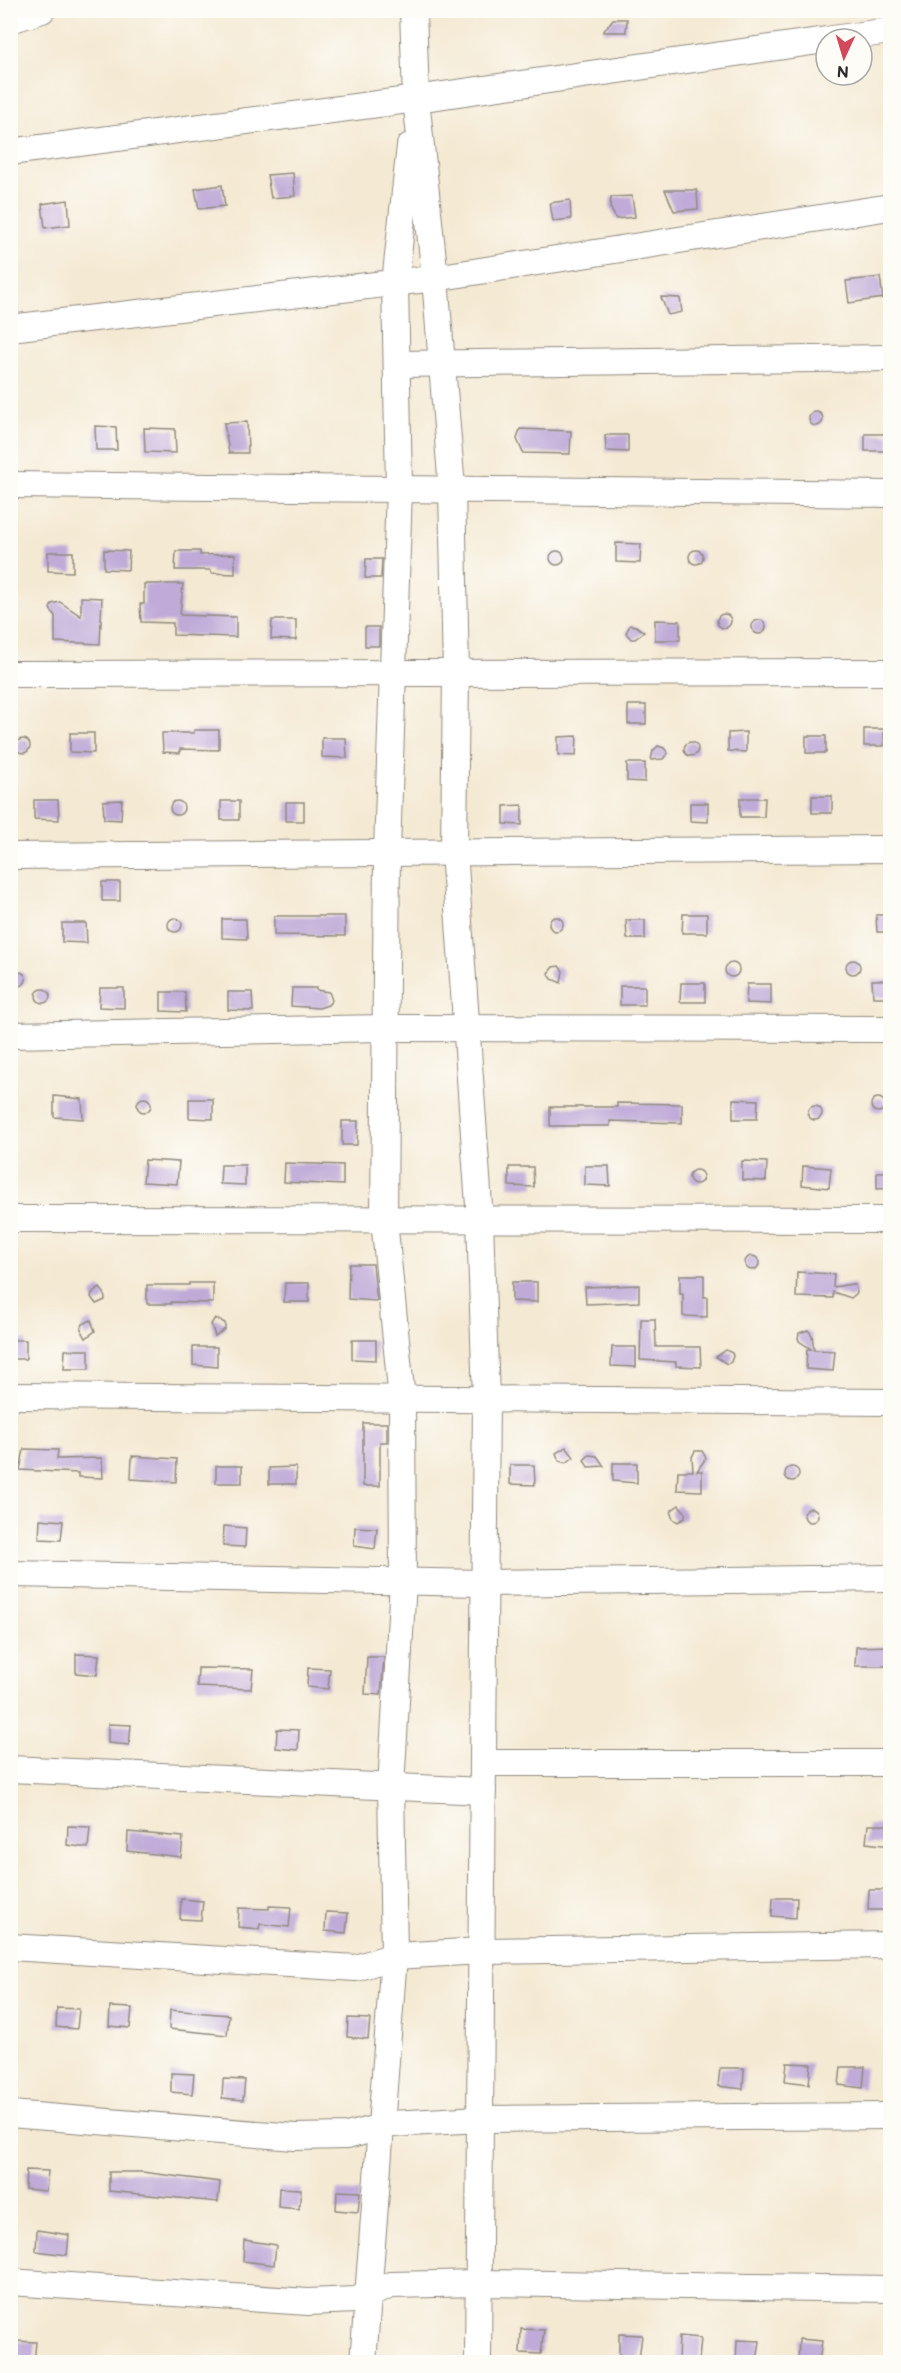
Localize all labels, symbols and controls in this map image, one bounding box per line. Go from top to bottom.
north arrow [814,27,874,87]
text: N [836,61,850,80]

